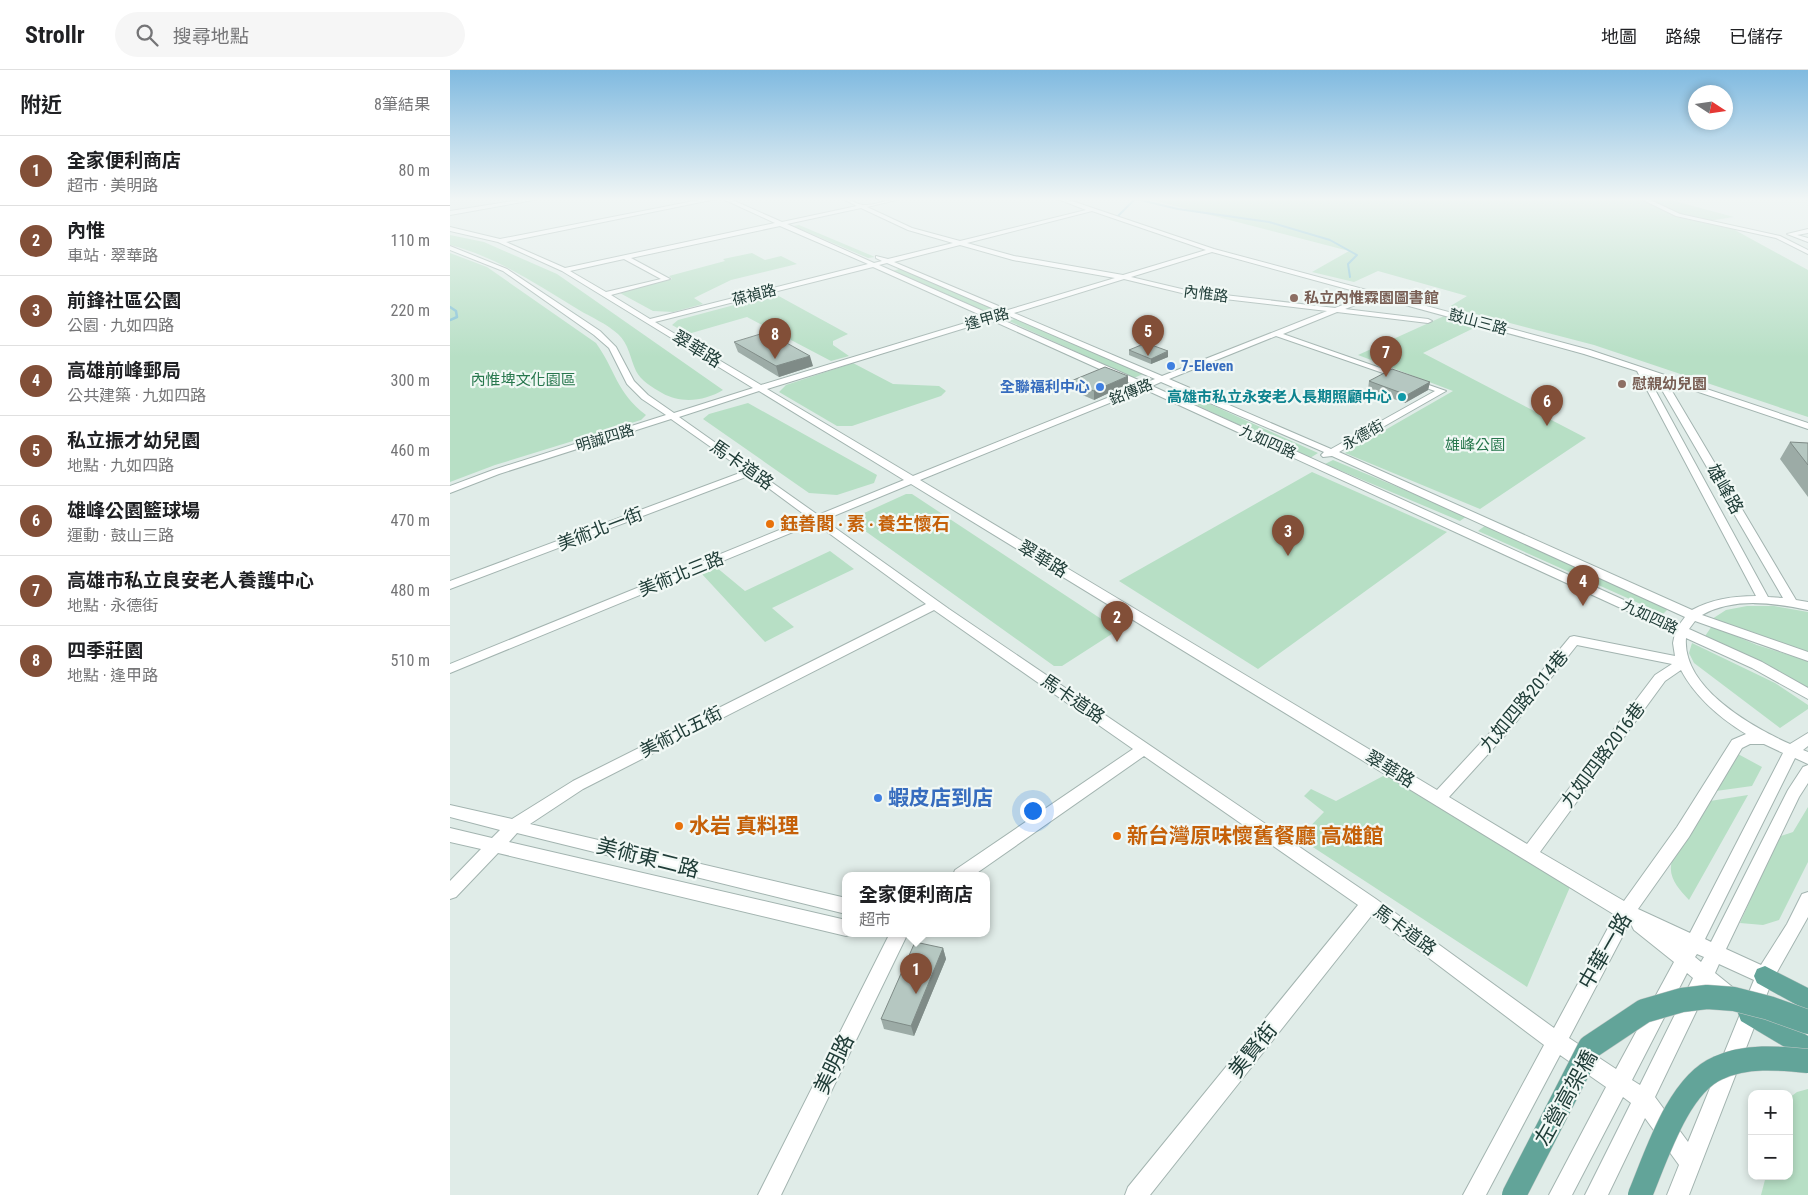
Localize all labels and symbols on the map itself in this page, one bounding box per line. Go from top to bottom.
north arrow [1688,85,1733,130]
street label: 葆禎路 [730,281,778,309]
street label: 內惟路 [1183,282,1229,306]
place label: 私立內惟霖園圖書館 [1304,289,1439,307]
marker: 私立內惟霖園圖書館 [1288,292,1300,304]
street label: 逢甲路 [963,304,1011,334]
street label: 鼓山三路 [1447,306,1509,338]
pin: 5 [1132,315,1164,356]
pin: 8 [759,318,791,359]
street label: 翠華路 [669,326,726,371]
pin: 7 [1370,336,1402,377]
place label: 7-Eleven [1181,357,1233,375]
marker: 7-Eleven [1165,360,1177,372]
park label: 內惟埤文化園區 [470,371,576,389]
street label: 銘傳路 [1107,375,1155,409]
place label: 慰親幼兒園 [1632,375,1707,393]
place label: 全聯福利中心 [1000,378,1090,396]
marker: 慰親幼兒園 [1616,378,1628,390]
marker: 全聯福利中心 [1094,381,1106,393]
pin: 6 [1531,385,1563,426]
place label: 高雄市私立永安老人長期照顧中心 [1167,388,1392,406]
marker: 高雄市私立永安老人長期照顧中心 [1396,391,1408,403]
street label: 永德街 [1339,416,1387,454]
street label: 明誠四路 [574,421,636,455]
street label: 九如四路 [1237,422,1299,462]
street label: 馬卡道路 [707,435,778,494]
park label: 雄峰公園 [1445,436,1505,454]
street label: 雄峰路 [1703,460,1748,517]
street label: 美術北一街 [554,503,646,554]
place label: 鈺善閣 ‧ 素 ‧ 養生懷石 [780,513,950,534]
pin: 3 [1272,515,1304,556]
marker: 鈺善閣 ‧ 素 ‧ 養生懷石 [764,518,776,530]
street label: 翠華路 [1015,536,1072,581]
street label: 美術北三路 [635,547,726,600]
pin: 4 [1567,565,1599,606]
street label: 九如四路 [1619,596,1681,638]
pin: 2 [1101,601,1133,642]
street label: 九如四路2014巷 [1475,646,1572,756]
street label: 馬卡道路 [1038,670,1109,727]
street label: 九如四路2016巷 [1556,698,1649,811]
street label: 美術北五街 [636,702,726,761]
street label: 翠華路 [1362,746,1419,791]
place label: 蝦皮店到店 [888,786,993,810]
marker: 蝦皮店到店 [872,792,884,804]
your location [1020,798,1046,824]
place label: 水岩 真料理 [689,814,799,838]
marker: 水岩 真料理 [673,820,685,832]
place label: 新台灣原味懷舊餐廳 高雄館 [1127,824,1384,848]
marker: 新台灣原味懷舊餐廳 高雄館 [1111,830,1123,842]
street label: 美術東二路 [594,834,702,882]
street label: 馬卡道路 [1370,900,1441,959]
street label: 中華一路 [1574,909,1636,993]
pin: 1 [900,953,932,994]
street label: 美賢街 [1224,1018,1282,1082]
street label: 美明路 [809,1030,859,1098]
street label: 左營高架橋 [1530,1046,1602,1150]

